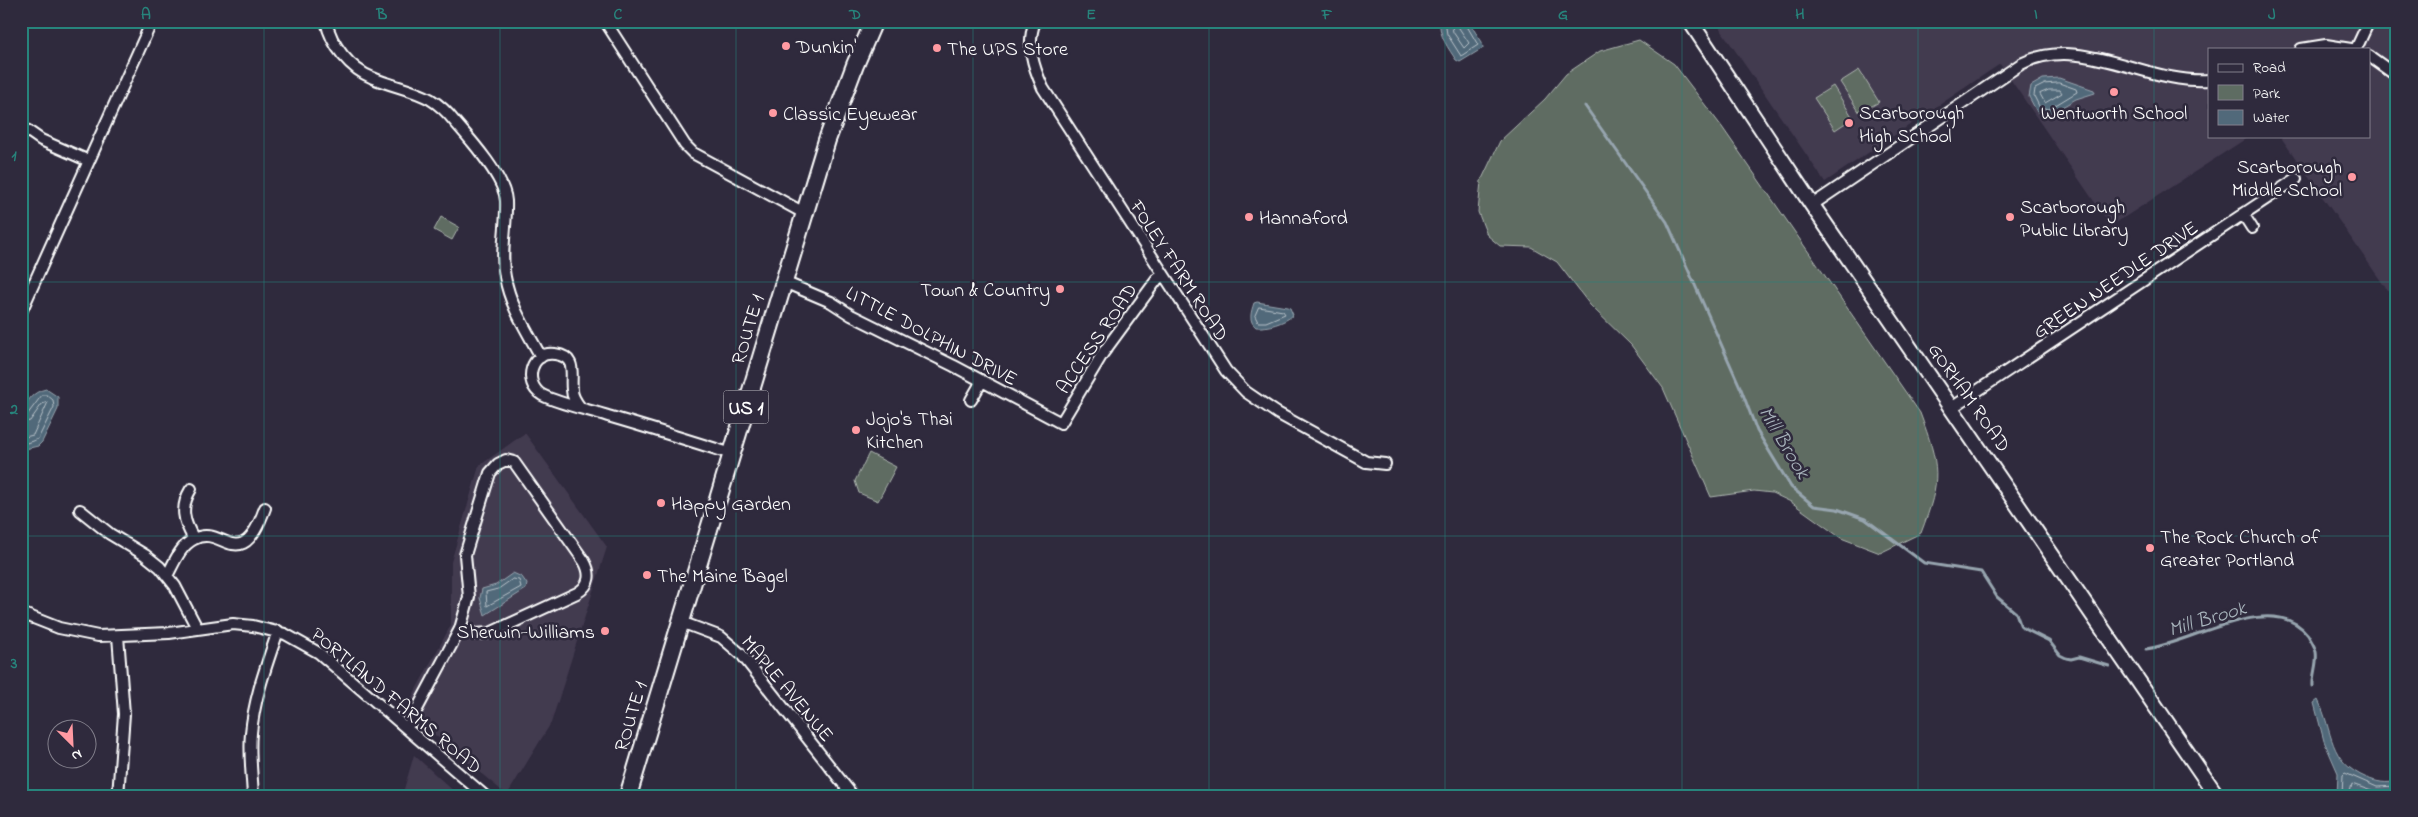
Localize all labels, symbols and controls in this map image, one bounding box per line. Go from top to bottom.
text: A [141,3,151,27]
text: B [376,3,388,27]
text: C [614,3,623,27]
text: D [848,3,861,27]
text: E [1086,3,1096,27]
text: F [1321,3,1333,27]
text: G [1558,3,1568,27]
text: H [1795,3,1805,27]
text: I [2034,3,2038,27]
text: J [2268,3,2276,27]
place label: Dunkin' [795,34,856,63]
place label: The UPS Store [947,36,1068,65]
marker: Dunkin' [780,40,792,52]
marker: The UPS Store [931,42,943,54]
legend [2208,48,2370,138]
text: Road [2253,57,2286,79]
text: Park [2253,83,2281,105]
marker: Wentworth School [2108,86,2120,98]
place label: Scarborough High School [1859,100,1964,153]
place label: Wentworth School [2041,100,2187,129]
place label: Classic Eyewear [783,101,918,130]
marker: Classic Eyewear [767,107,779,119]
text: Water [2253,107,2289,129]
marker: Scarborough High School [1843,117,1855,129]
text: 1 [11,144,17,168]
place label: Scarborough Middle School [2232,154,2342,206]
marker: Scarborough Middle School [2346,171,2358,183]
street label: FOLEY FARM ROAD [1121,194,1234,348]
place label: Scarborough Public Library [2020,194,2128,246]
place label: Hannaford [1259,205,1348,234]
marker: Hannaford [1243,211,1255,223]
marker: Scarborough Public Library [2004,211,2016,223]
street label: GREEN NEEDLE DRIVE [2028,215,2205,347]
place label: Town & Country [920,277,1050,306]
street label: ACCESS ROAD [1050,278,1146,401]
street label: LITTLE DOLPHIN DRIVE [840,280,1022,395]
marker: Town & Country [1054,283,1066,295]
street label: ROUTE 1 [725,291,774,368]
street label: GORHAM ROAD [1920,338,2016,459]
road number: US 1 [724,391,768,424]
text: 2 [9,398,18,422]
water label: Mill Brook [1750,401,1817,486]
place label: Jojo's Thai Kitchen [866,406,953,458]
marker: Jojo's Thai Kitchen [850,424,862,436]
place label: Happy Garden [671,491,791,520]
marker: Happy Garden [655,497,667,509]
place label: The Rock Church of Greater Portland [2160,524,2321,576]
marker: The Rock Church of Greater Portland [2144,542,2156,554]
place label: The Maine Bagel [657,563,788,593]
marker: The Maine Bagel [641,569,653,581]
water label: Mill Brook [2165,594,2251,646]
place label: Sherwin-Williams [457,619,595,648]
street label: PORTLAND FARMS ROAD [304,622,487,782]
marker: Sherwin-Williams [599,625,611,637]
street label: MAPLE AVENUE [733,630,839,749]
text: 3 [10,652,18,676]
street label: ROUTE 1 [608,678,657,755]
north arrow [48,720,98,770]
text: N [68,743,85,766]

